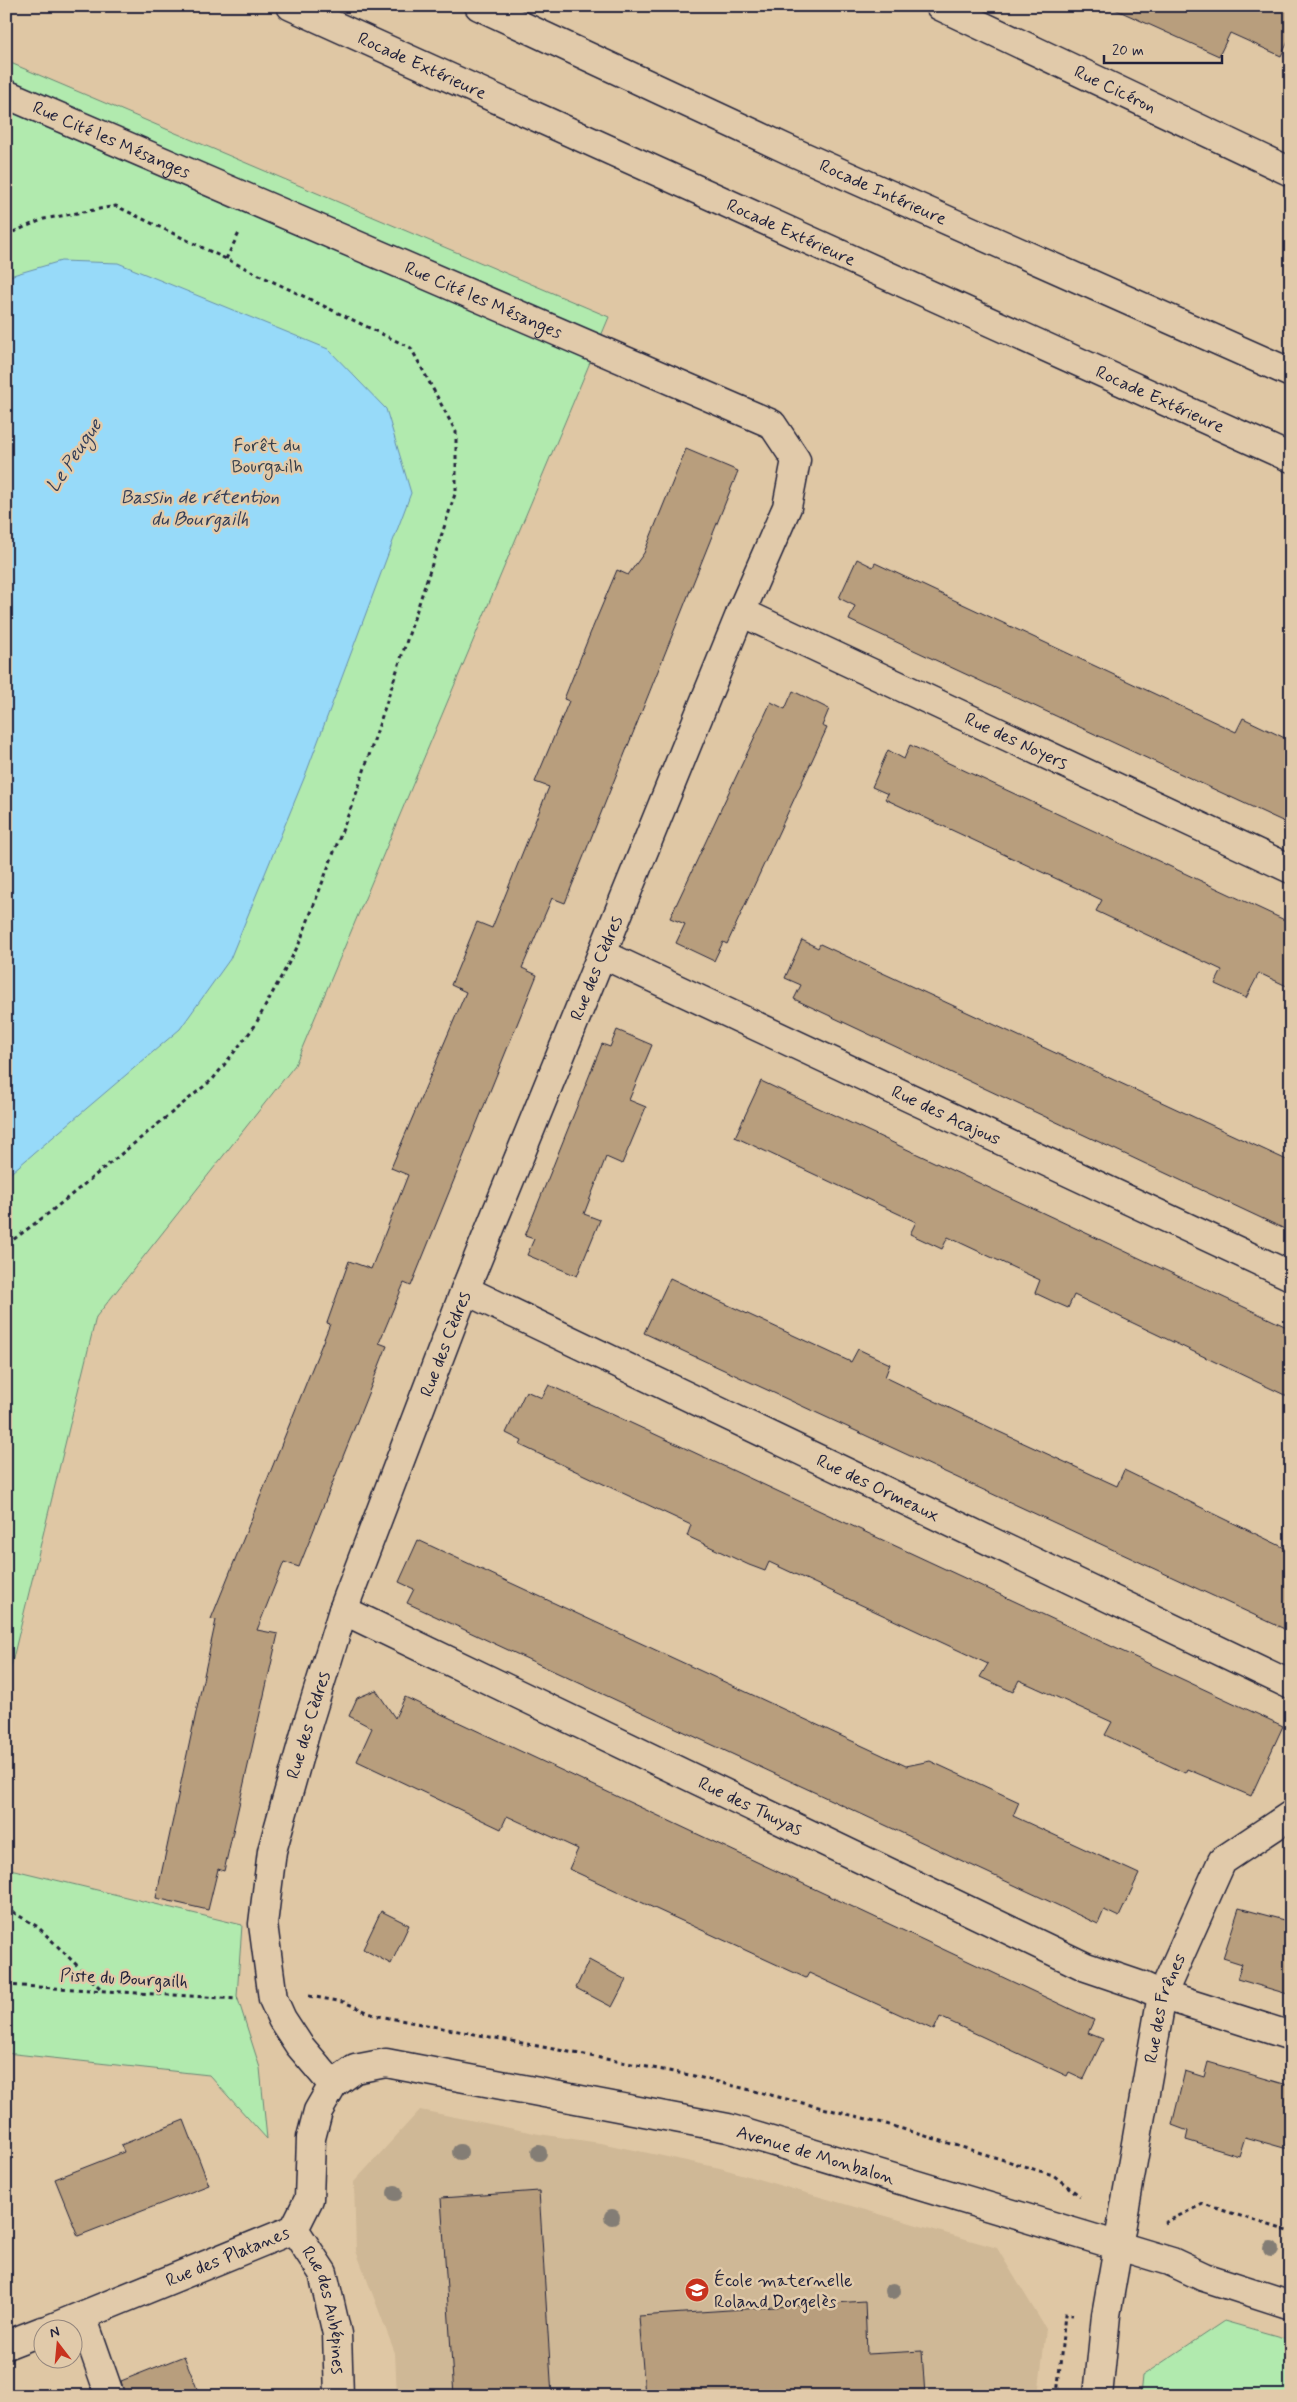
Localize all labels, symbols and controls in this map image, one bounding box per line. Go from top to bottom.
street label: Rocade Extérieure [354,27,490,106]
scale bar [1104,32,1222,64]
text: 20 m [1112,41,1144,61]
street label: Rue Cicéron [1070,60,1160,120]
street label: Rue Cité les Mésanges [29,96,194,185]
street label: Rocade Intérieure [815,154,950,232]
street label: Rocade Extérieure [723,193,859,273]
street label: Rue Cité les Mésanges [401,256,566,345]
street label: Rocade Extérieure [1092,360,1228,439]
water label: Le Peugue [41,413,110,498]
park label: Forêt du Bourgailh [231,434,303,480]
water label: Bassin de rétention du Bourgailh [121,485,279,532]
street label: Rue des Noyers [961,707,1071,776]
street label: Rue des Cèdres [565,912,629,1024]
street label: Rue des Acajous [887,1080,1004,1152]
street label: Rue des Cèdres [415,1288,477,1401]
street label: Rue des Ormeaux [812,1449,943,1528]
street label: Rue des Cèdres [281,1669,337,1782]
street label: Rue des Thuyas [694,1771,806,1842]
street label: Rue des Frênes [1139,1950,1192,2065]
street label: Piste du Bourgailh [59,1964,188,1994]
street label: Avenue de Monbalon [733,2120,898,2191]
street label: Rue des Platanes [162,2221,293,2293]
street label: Rue des Aubépines [295,2242,349,2375]
place label: École maternelle Roland Dorgelès [714,2269,853,2314]
school or university icon: École maternelle Roland Dorgelès [684,2277,710,2303]
north arrow [32,2320,82,2370]
text: N [48,2323,62,2342]

